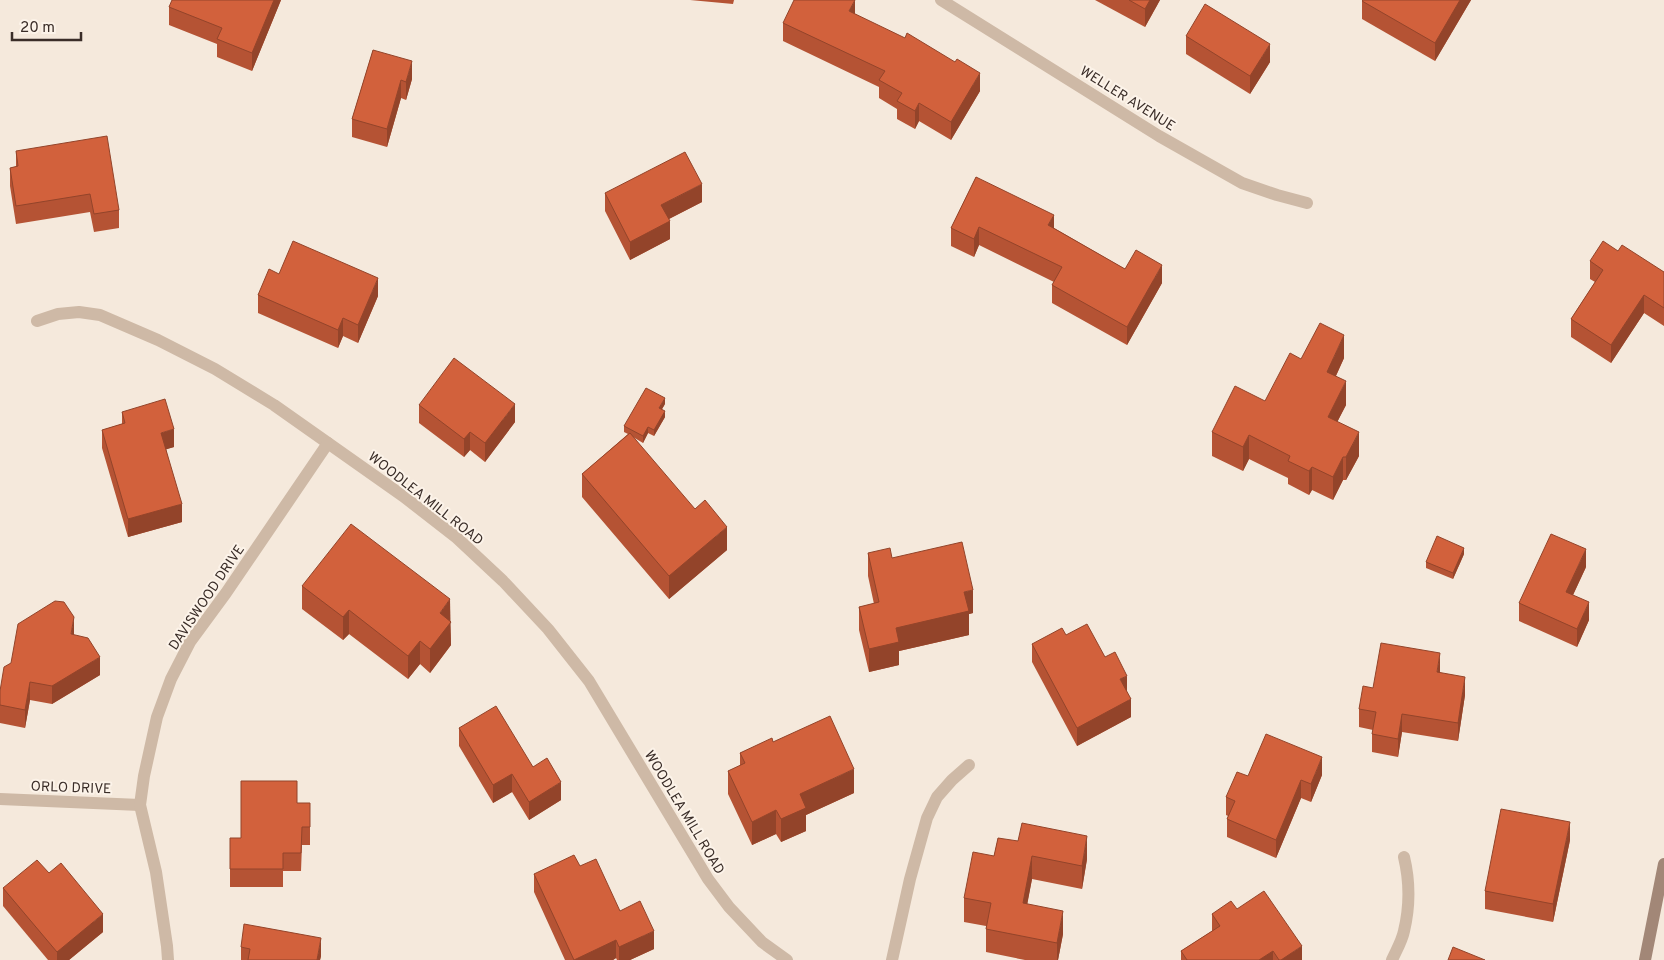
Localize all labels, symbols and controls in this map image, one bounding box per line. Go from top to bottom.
scale bar [12,10,81,42]
text: 20 m [20,19,55,38]
street label: WELLER AVENUE [1076,63,1178,135]
street label: WOODLEA MILL ROAD [364,449,486,549]
street label: DAVISWOOD DRIVE [166,542,249,654]
street label: WOODLEA MILL ROAD [640,748,727,878]
street label: ORLO DRIVE [30,779,112,798]

